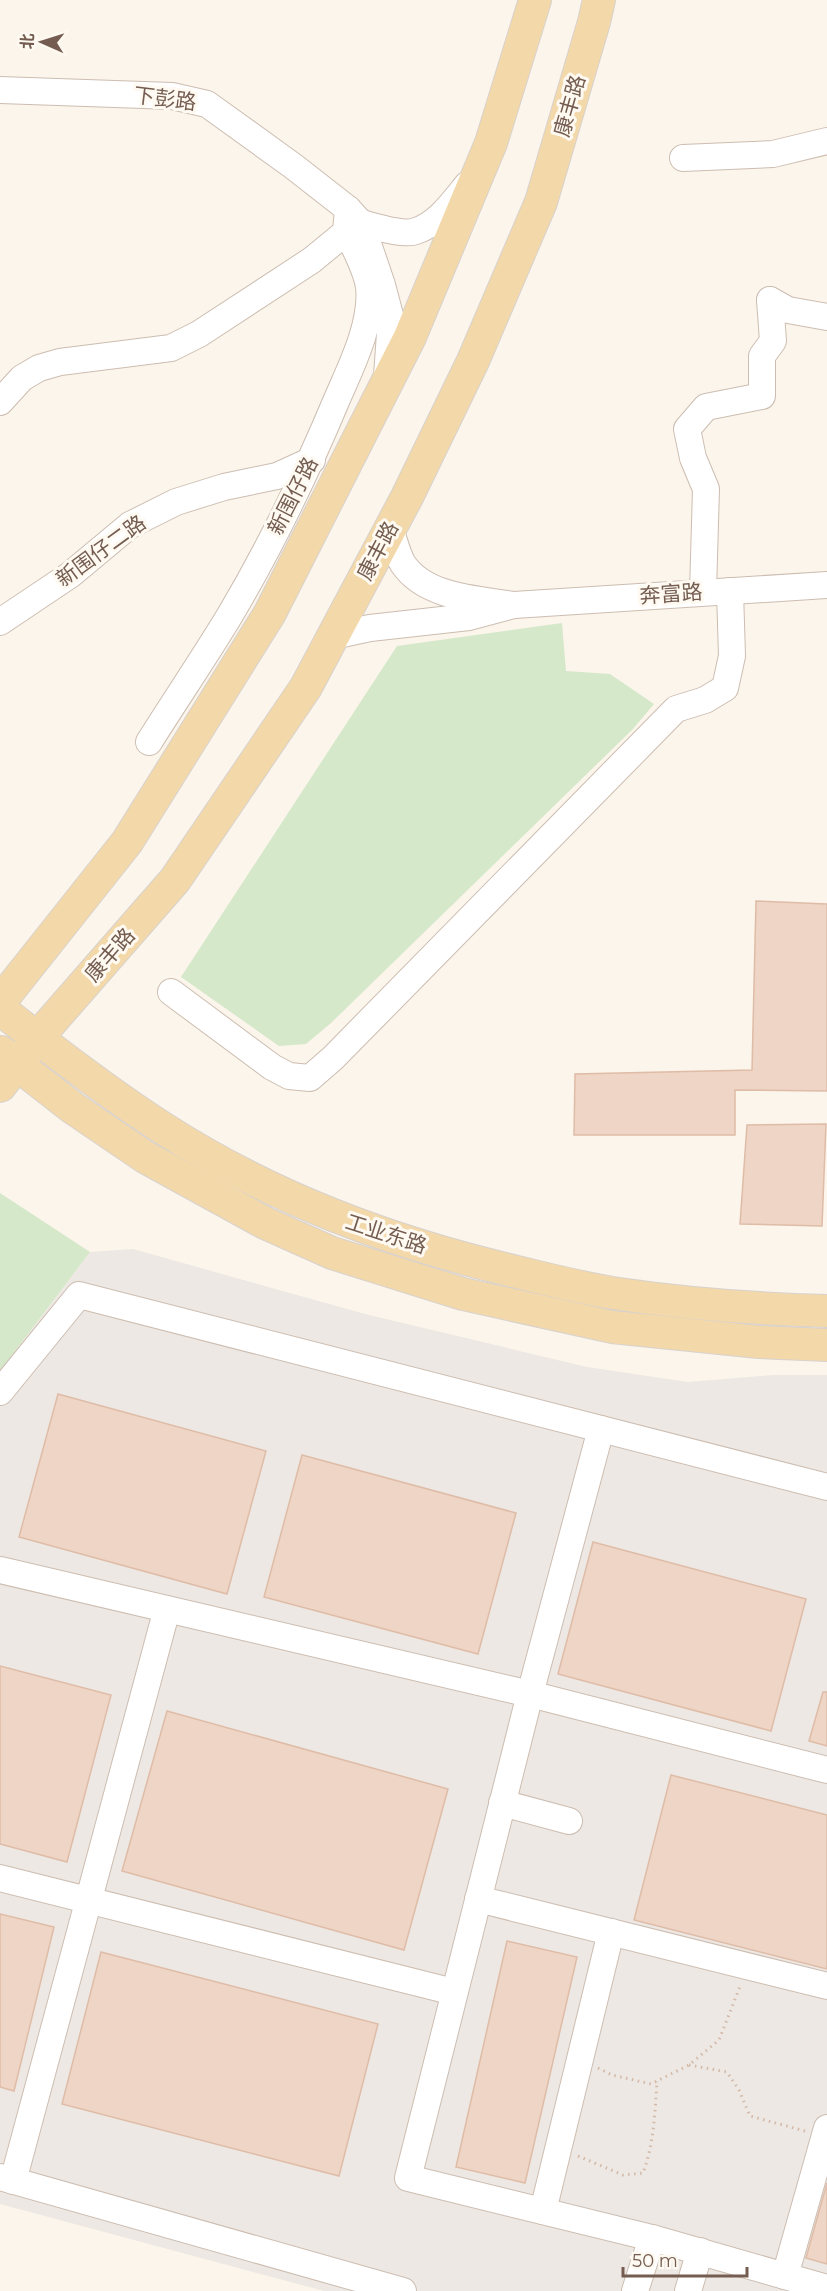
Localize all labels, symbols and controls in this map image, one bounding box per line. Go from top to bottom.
north arrow [12,12,72,72]
text: 北 [18,33,37,50]
street label: 康丰路 [549,72,590,140]
street label: 下彭路 [132,82,198,115]
street label: 新围仔路 [262,453,323,539]
street label: 新围仔二路 [51,510,151,592]
street label: 康丰路 [352,517,403,584]
street label: 奔富路 [639,579,703,608]
street label: 康丰路 [80,923,140,987]
street label: 工业东路 [342,1209,430,1258]
scale bar [623,2240,748,2278]
text: 50 m [632,2250,678,2272]

